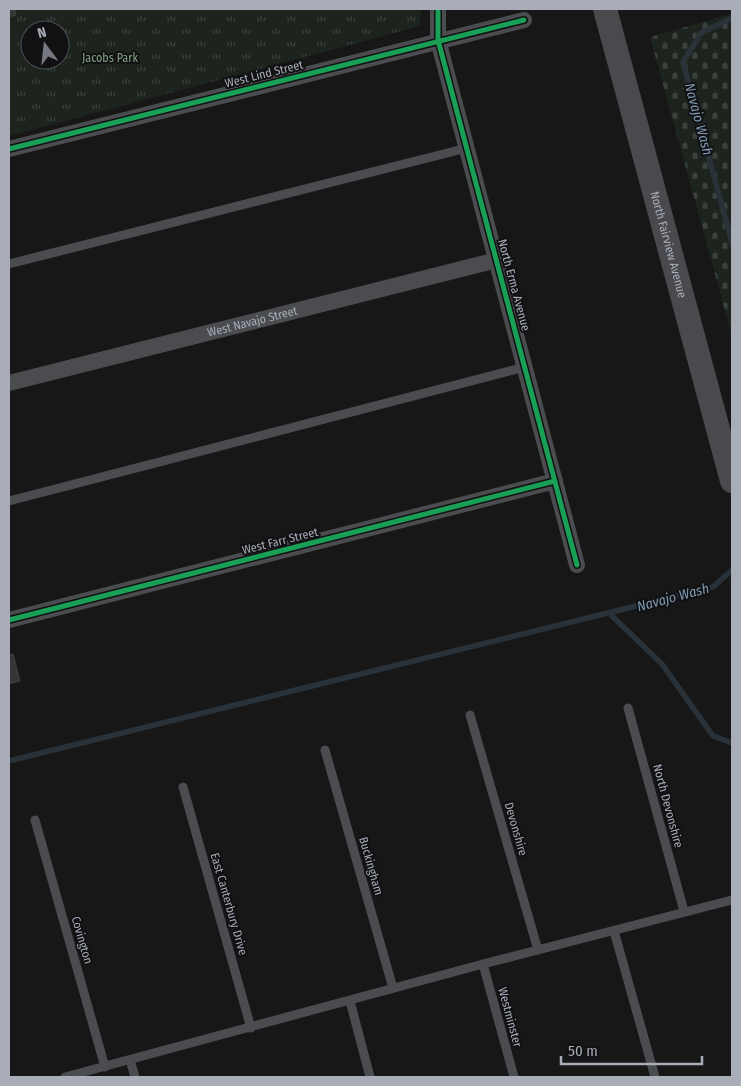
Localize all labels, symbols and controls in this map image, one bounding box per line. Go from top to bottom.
north arrow [20,20,70,70]
text: N [36,24,48,42]
park label: Jacobs Park [82,51,138,65]
street label: West Lind Street [223,58,305,90]
water label: Navajo Wash [681,81,716,157]
street label: North Fairview Avenue [647,190,689,299]
street label: North Erma Avenue [495,238,533,333]
street label: West Navajo Street [206,304,299,340]
street label: West Farr Street [241,525,319,557]
water label: Navajo Wash [635,580,711,615]
street label: North Devonshire [650,763,686,849]
street label: Devonshire [502,801,530,857]
street label: Buckingham [356,835,386,897]
street label: East Canterbury Drive [208,851,250,957]
street label: Covington [69,915,95,965]
street label: Westminster [495,986,525,1049]
scale bar [561,1034,702,1066]
text: 50 m [568,1042,598,1060]

